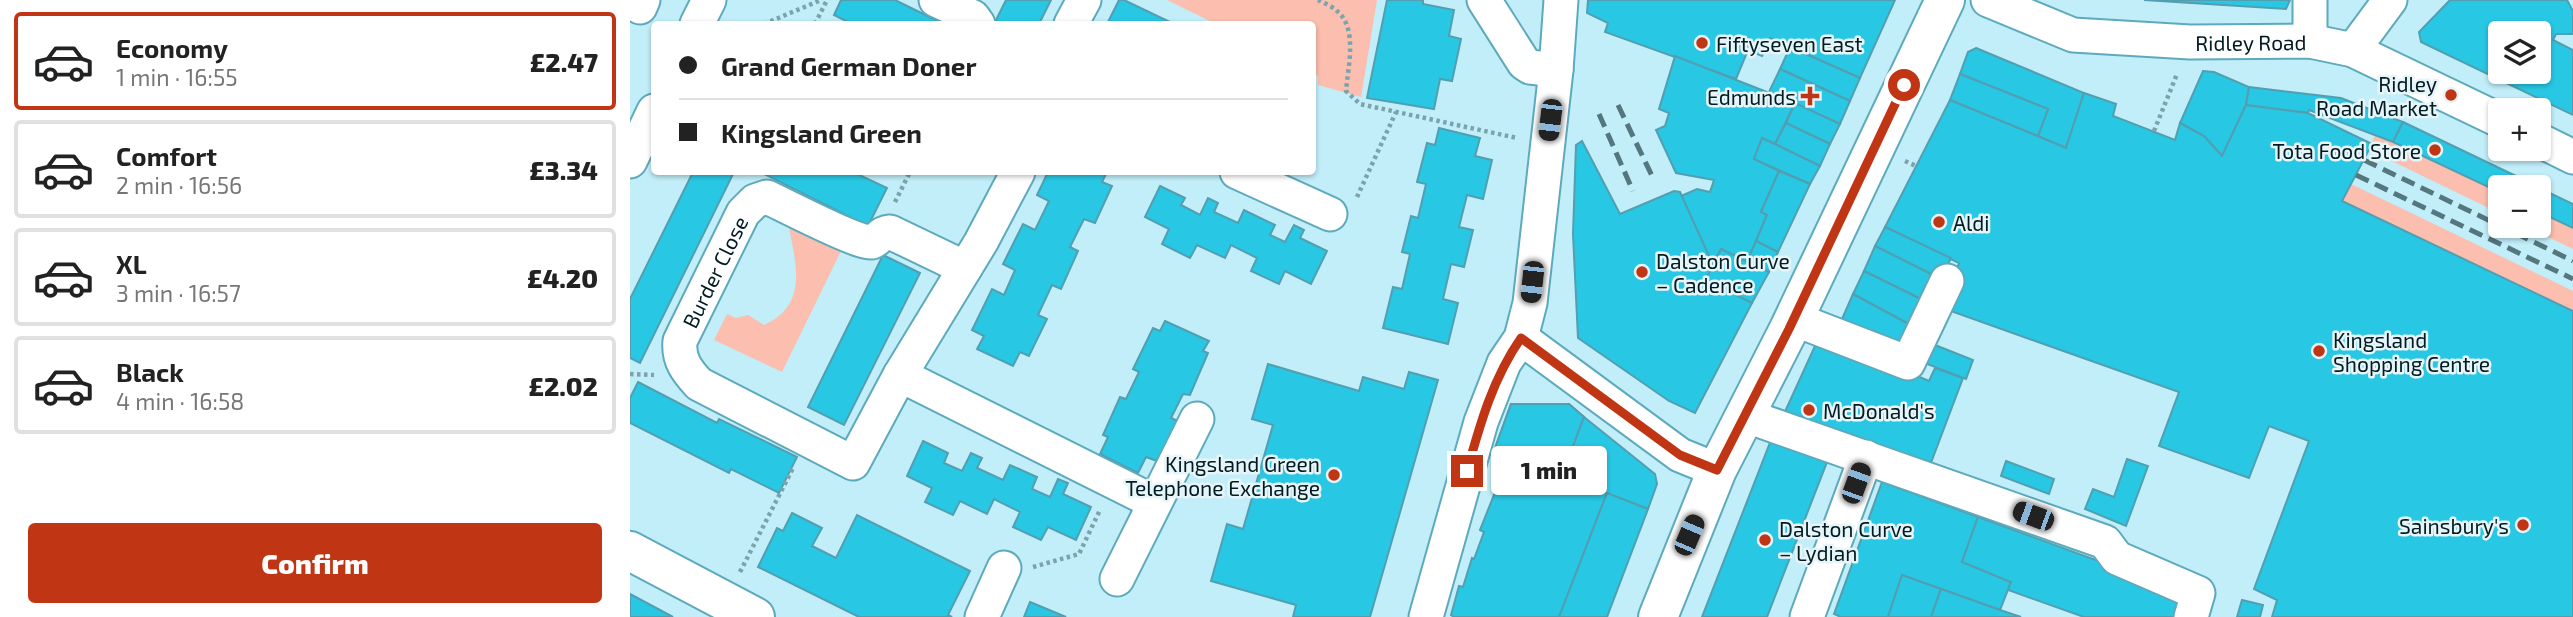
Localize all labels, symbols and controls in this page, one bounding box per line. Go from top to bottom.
map controls [2488,21,2551,238]
button: layers [2488,21,2551,84]
street label: Ridley Road [2195,29,2307,54]
icon: car [32,30,95,93]
place label: Fiftyseven East [1716,31,1863,56]
text: Economy [116,32,228,63]
marker: Fiftyseven East [1694,35,1710,51]
text: £2.47 [530,46,598,77]
text: Grand German Doner [721,50,977,81]
text: 1 min · 16:55 [116,63,238,91]
route start [1888,69,1920,101]
place label: Ridley Road Market [2316,71,2437,120]
place label: Edmunds [1707,84,1796,109]
marker: Ridley Road Market [2443,87,2459,103]
marker: Edmunds [1802,88,1818,104]
car [1538,98,1563,142]
button: + [2488,98,2551,161]
text: Kingsland Green [721,117,922,148]
icon: car [32,138,95,201]
place label: Tota Food Store [2272,138,2421,163]
text: Comfort [116,140,217,171]
marker: Tota Food Store [2427,142,2443,158]
text: £3.34 [529,154,598,185]
text: 2 min · 16:56 [116,171,242,199]
button: − [2488,175,2551,238]
place label: Aldi [1953,210,1990,235]
street label: Burder Close [676,212,752,332]
marker: Aldi [1931,214,1947,230]
icon: car [32,246,95,309]
text: XL [116,248,147,279]
place label: Dalston Curve – Cadence [1656,248,1790,297]
car [1520,260,1545,304]
text: £4.20 [527,262,598,293]
marker: Dalston Curve – Cadence [1634,264,1650,280]
text: 3 min · 16:57 [116,279,241,307]
place label: Kingsland Shopping Centre [2333,327,2490,376]
marker: Kingsland Shopping Centre [2311,343,2327,359]
icon: car [32,354,95,417]
text: Black [116,356,184,387]
text: £2.02 [528,370,598,401]
text: 4 min · 16:58 [116,387,244,415]
place label: McDonald's [1823,398,1935,423]
marker: McDonald's [1801,402,1817,418]
callout: 1 min [1492,447,1607,496]
place label: Kingsland Green Telephone Exchange [1125,451,1320,500]
route end [1451,455,1483,487]
text: 1 min [1521,456,1577,484]
car [1839,460,1874,506]
marker: Kingsland Green Telephone Exchange [1326,467,1342,483]
car [2010,499,2057,533]
car [1672,512,1707,558]
place label: Sainsbury's [2399,513,2509,538]
place label: Dalston Curve – Lydian [1779,516,1913,565]
marker: Sainsbury's [2515,517,2531,533]
button: Confirm [28,523,602,603]
marker: Dalston Curve – Lydian [1757,532,1773,548]

